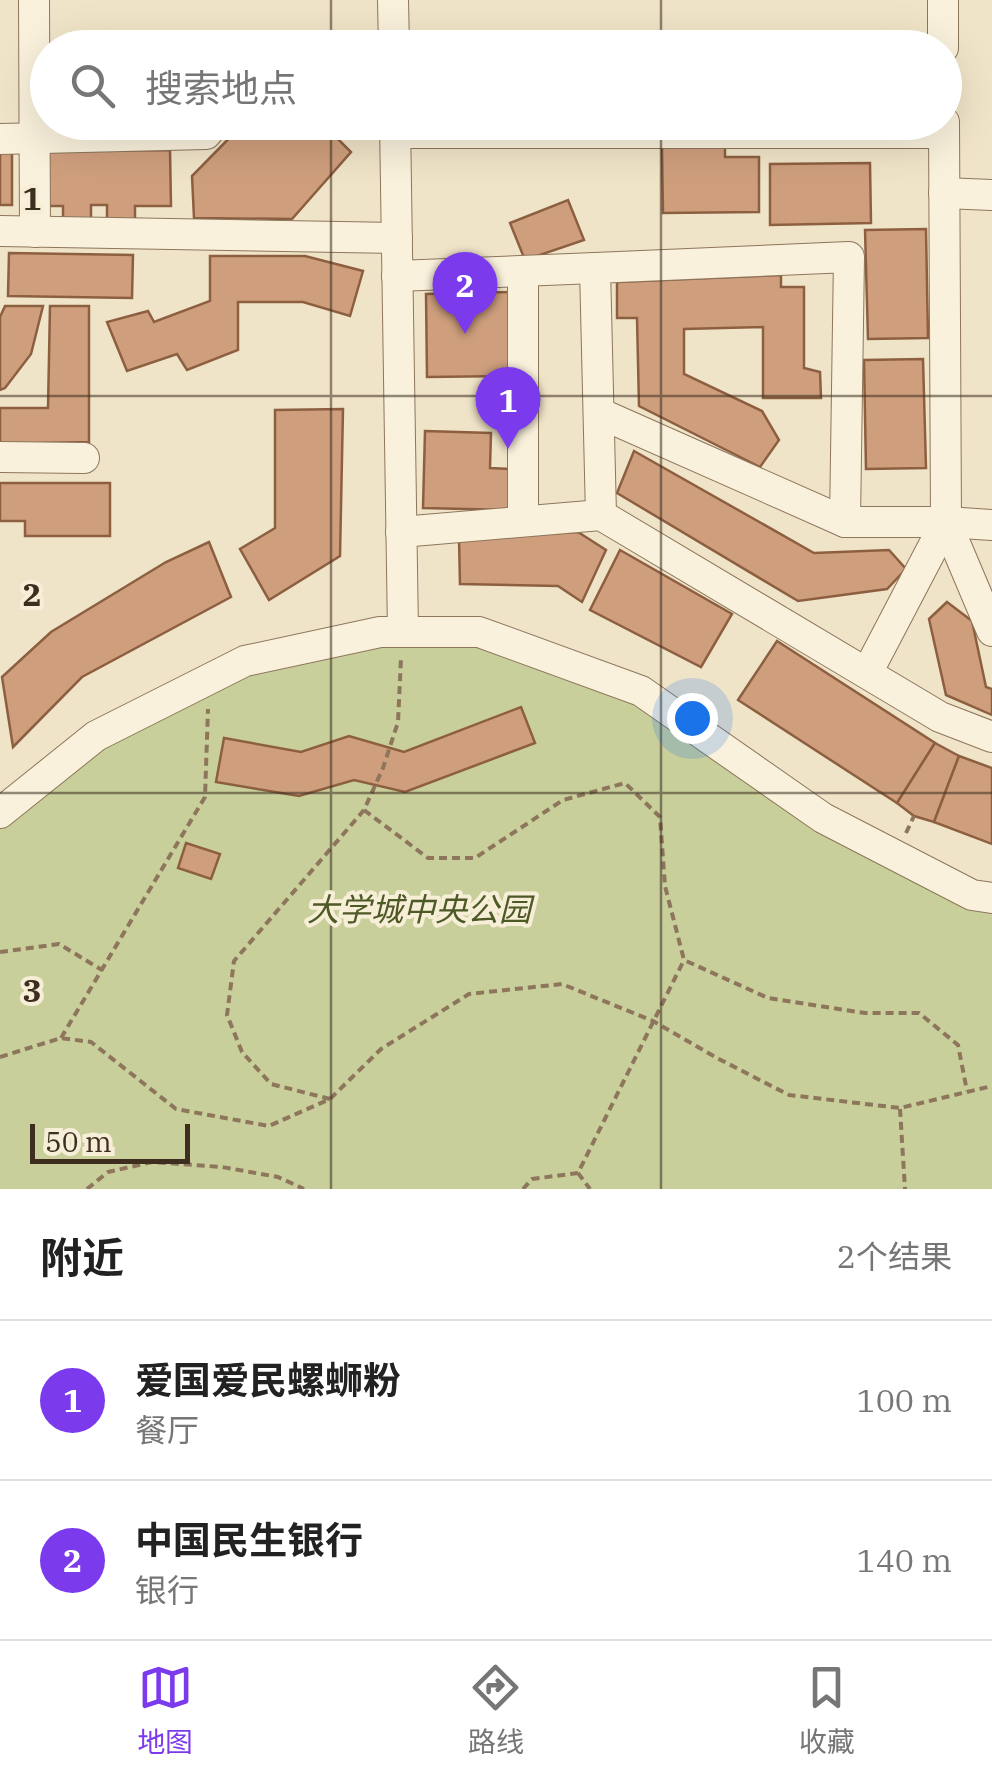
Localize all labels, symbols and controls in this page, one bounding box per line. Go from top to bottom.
search box [30,30,962,140]
icon: search [65,58,120,113]
text: 搜索地点 [145,63,297,112]
text: 1 [22,177,42,219]
pin: 2 [432,252,498,334]
pin: 1 [476,366,540,449]
text: 2 [22,573,42,615]
your location [667,693,718,744]
park label: 大学城中央公园 [307,888,535,930]
text: 3 [22,969,42,1011]
scale bar [30,1119,190,1164]
text: 50 m [45,1123,112,1160]
text: 附近 [40,1230,124,1285]
text: 2个结果 [837,1235,952,1277]
text: 爱国爱民螺蛳粉 [135,1355,401,1404]
text: 1 [63,1379,82,1421]
text: 100 m [856,1379,952,1421]
text: 餐厅 [135,1409,199,1451]
text: 中国民生银行 [135,1515,363,1564]
text: 2 [63,1539,82,1581]
text: 140 m [856,1539,952,1581]
text: 银行 [135,1569,199,1611]
tab: 地图 [137,1660,193,1760]
tab: 路线 [468,1660,524,1760]
tab: 收藏 [799,1660,855,1760]

